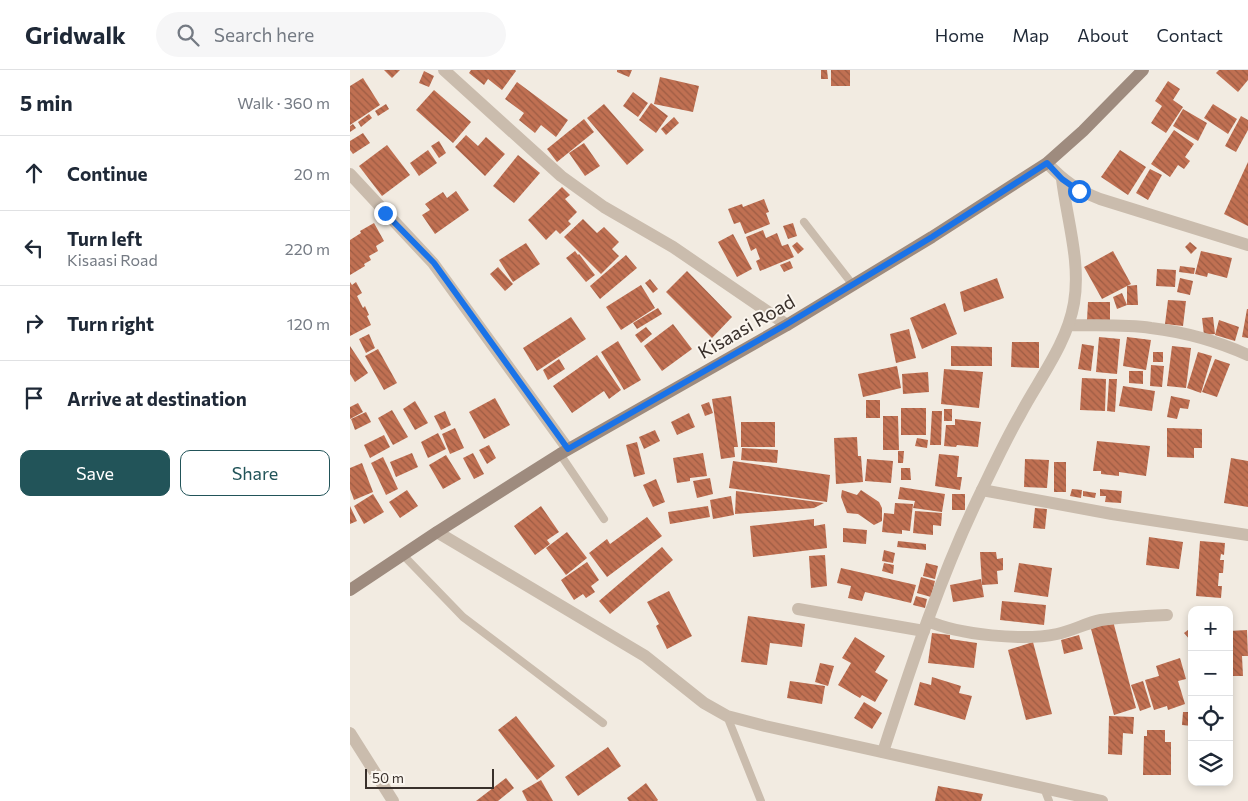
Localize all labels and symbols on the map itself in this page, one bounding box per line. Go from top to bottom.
route start [1068,180,1091,203]
route end [374,202,397,225]
street label: Kisaasi Road [694,289,798,363]
scale bar [365,766,494,789]

